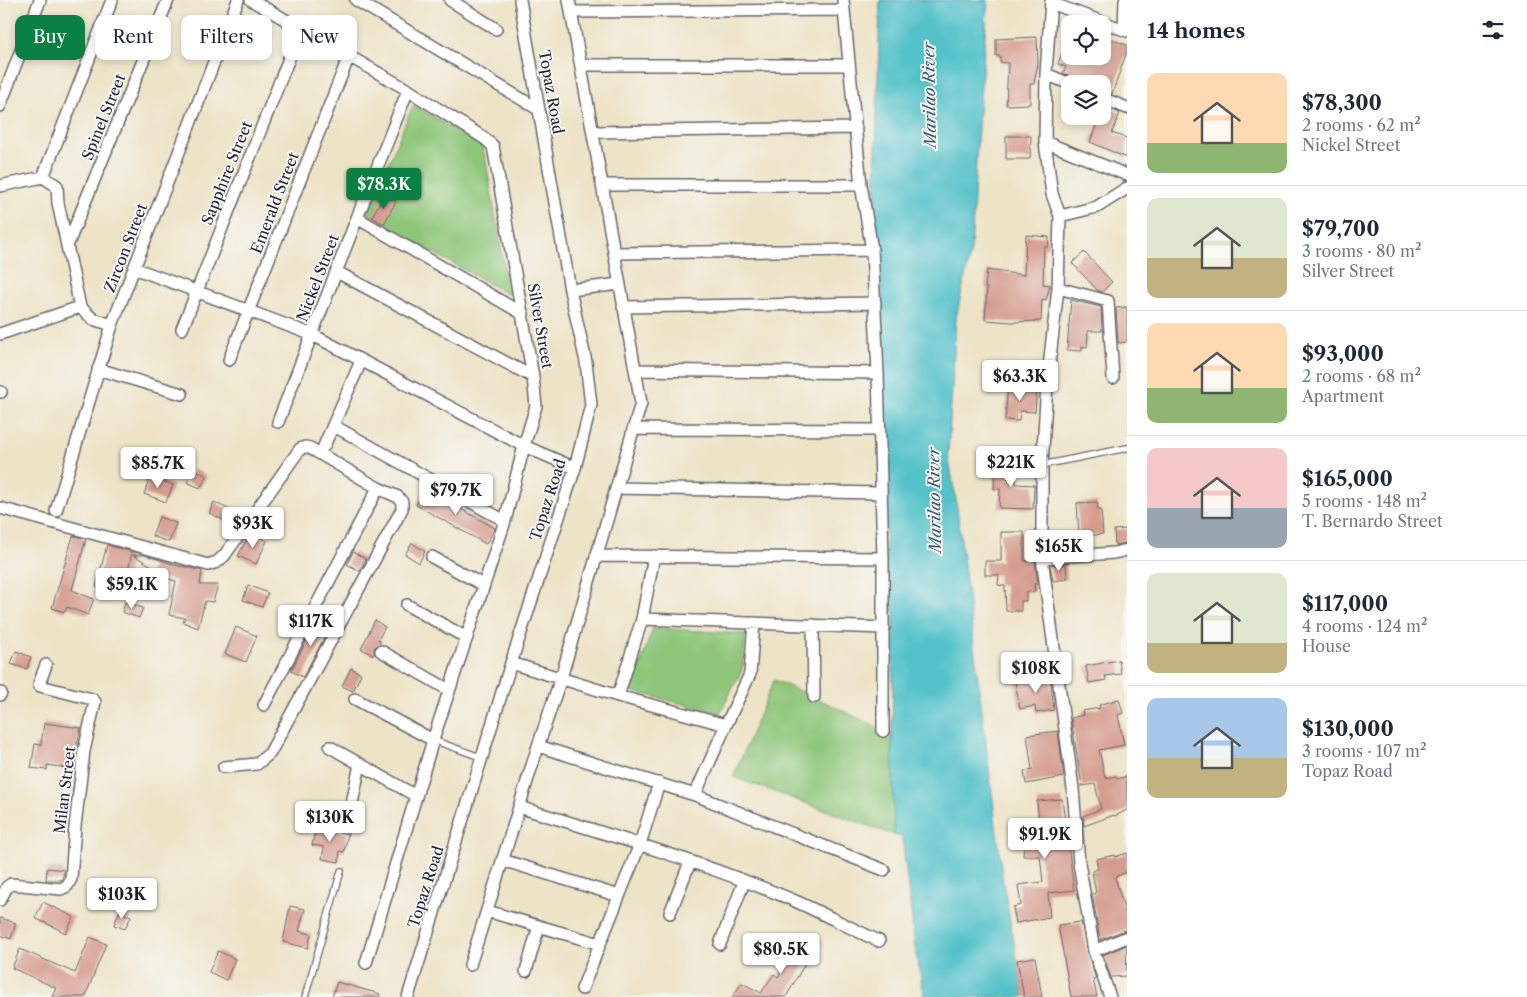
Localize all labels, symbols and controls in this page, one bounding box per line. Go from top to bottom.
chip: Buy [15,15,85,60]
chip: Rent [95,15,171,60]
chip: Filters [181,15,272,60]
chip: New [282,15,357,60]
map controls [1061,15,1111,125]
button: locate [1061,15,1111,65]
icon: filters [1479,16,1507,44]
text: 14 homes [1147,18,1245,43]
water label: Marilao River [918,40,940,150]
street label: Topaz Road [535,48,568,135]
street label: Spinel Street [78,70,130,163]
button: layers [1061,75,1111,125]
text: $78,300 [1302,90,1382,115]
icon: home [1187,93,1247,153]
text: 2 rooms · 62 m² [1302,115,1421,135]
street label: Sapphire Street [197,117,256,228]
text: Nickel Street [1302,135,1400,155]
street label: Emerald Street [246,149,303,256]
pin: $78.3K [343,168,425,210]
text: $78.3K [357,174,411,194]
street label: Zircon Street [100,200,151,295]
text: $79,700 [1302,216,1380,241]
icon: home [1187,218,1247,278]
street label: Nickel Street [292,231,343,324]
text: 3 rooms · 80 m² [1302,241,1421,261]
text: Silver Street [1302,261,1394,281]
street label: Silver Street [524,282,557,371]
text: $93,000 [1302,341,1384,366]
icon: home [1187,343,1247,403]
pin: $63.3K [979,360,1061,402]
text: $63.3K [993,366,1047,386]
text: 2 rooms · 68 m² [1302,366,1421,386]
text: Apartment [1302,386,1384,406]
water label: Marilao River [923,445,945,555]
pin: $85.7K [117,446,199,489]
pin: $221K [976,446,1046,488]
text: $221K [987,452,1035,472]
text: $85.7K [132,453,184,473]
street label: Topaz Road [525,457,570,543]
text: $165,000 [1302,466,1393,491]
icon: home [1187,468,1247,528]
pin: $79.7K [415,474,497,516]
text: $79.7K [430,480,482,500]
text: 5 rooms · 148 m² [1302,491,1427,511]
pin: $93K [223,506,283,549]
text: T. Bernardo Street [1302,511,1443,531]
text: $93K [233,513,273,533]
pin: $165K [1024,530,1094,572]
text: $165K [1035,536,1083,556]
pin: $59.1K [91,568,173,610]
text: $59.1K [106,574,158,594]
text: $117,000 [1302,591,1388,616]
icon: home [1187,593,1247,653]
pin: $117K [276,604,346,647]
text: $117K [289,611,333,631]
text: 4 rooms · 124 m² [1302,616,1427,636]
text: House [1302,636,1351,656]
pin: $108K [1001,652,1071,694]
text: $108K [1012,658,1060,678]
text: $130,000 [1302,716,1394,741]
icon: home [1187,718,1247,778]
text: 3 rooms · 107 m² [1302,741,1427,761]
street label: Milan Street [50,744,79,835]
text: Topaz Road [1302,761,1393,781]
pin: $130K [295,800,365,843]
text: $130K [306,807,354,827]
pin: $91.9K [1004,818,1086,860]
text: $91.9K [1019,824,1071,844]
street label: Topaz Road [403,844,448,930]
pin: $103K [87,878,157,920]
text: $103K [98,884,146,904]
pin: $80.5K [740,932,822,975]
text: $80.5K [754,939,808,959]

